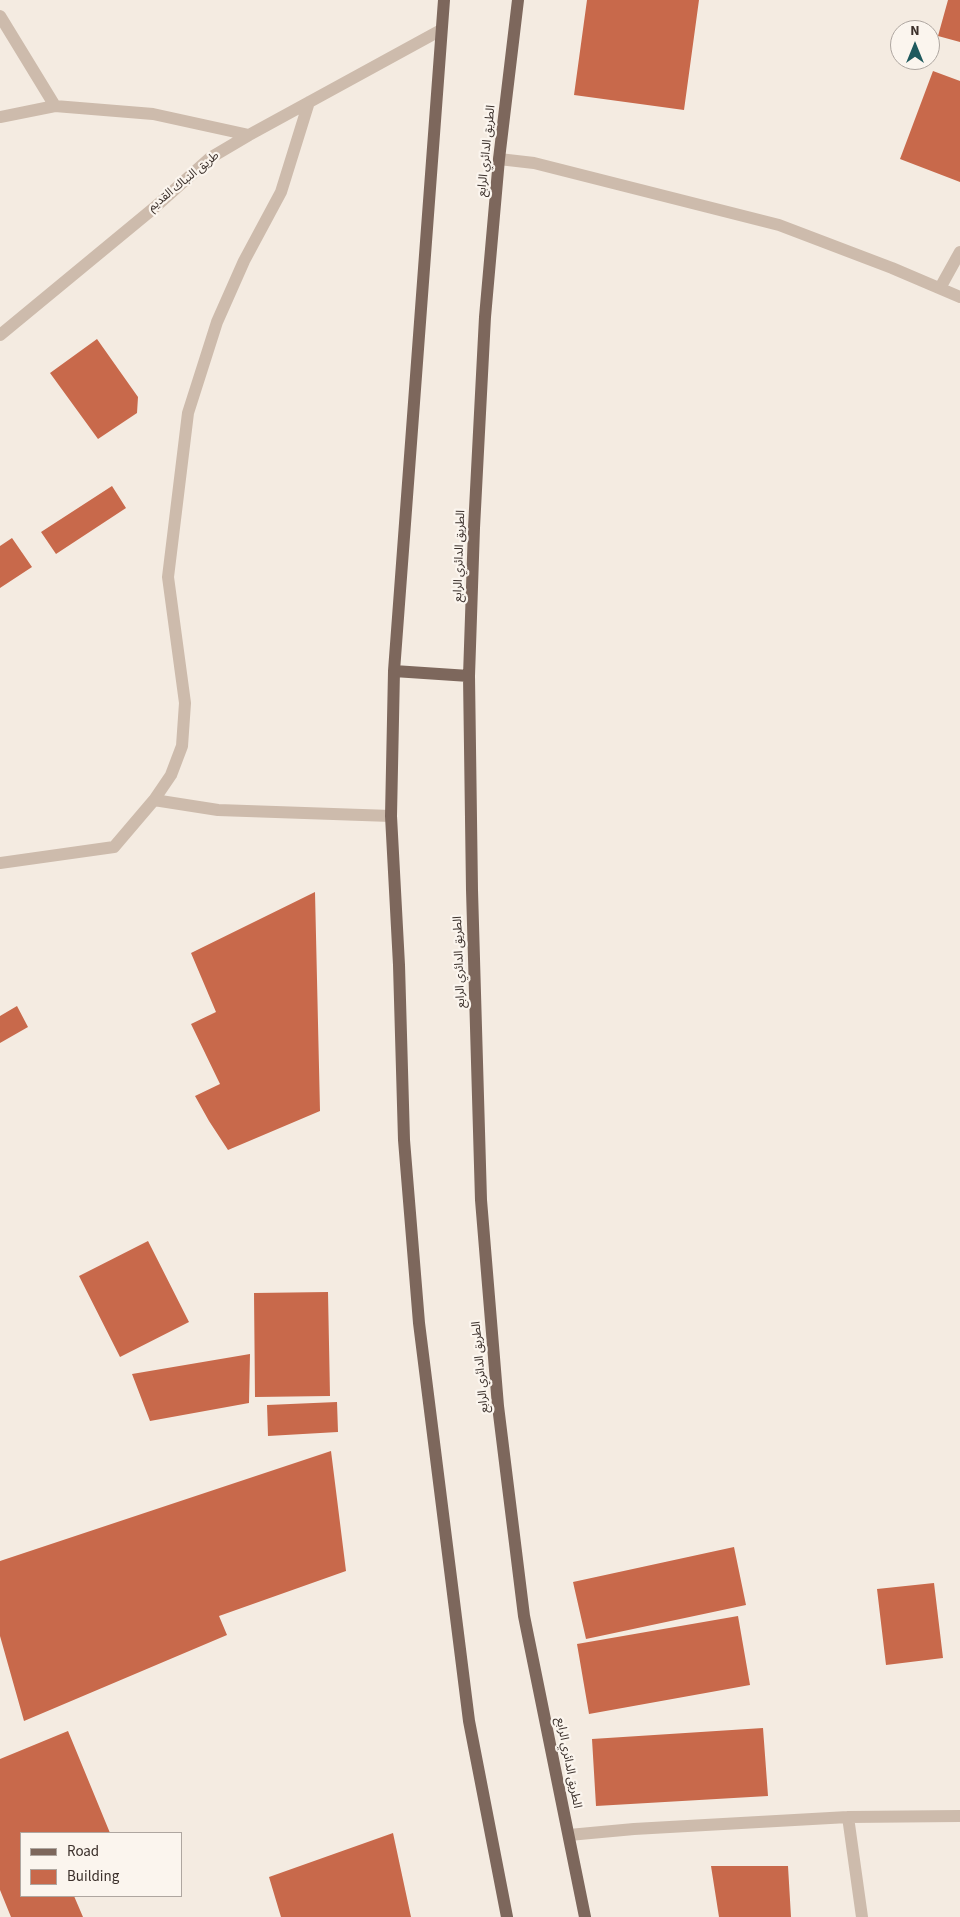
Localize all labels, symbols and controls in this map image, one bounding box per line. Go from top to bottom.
north arrow [890,20,940,70]
text: N [910,21,920,41]
street label: الطريق الدائري الرابع [475,104,499,198]
street label: طريق النباك القديم [145,149,223,215]
street label: الطريق الدائري الرابع [451,510,469,602]
street label: الطريق الدائري الرابع [451,916,469,1008]
street label: الطريق الدائري الرابع [470,1320,492,1414]
street label: الطريق الدائري الرابع [552,1716,584,1810]
legend [20,1832,182,1897]
text: Road [67,1841,99,1862]
text: Building [67,1866,119,1887]

